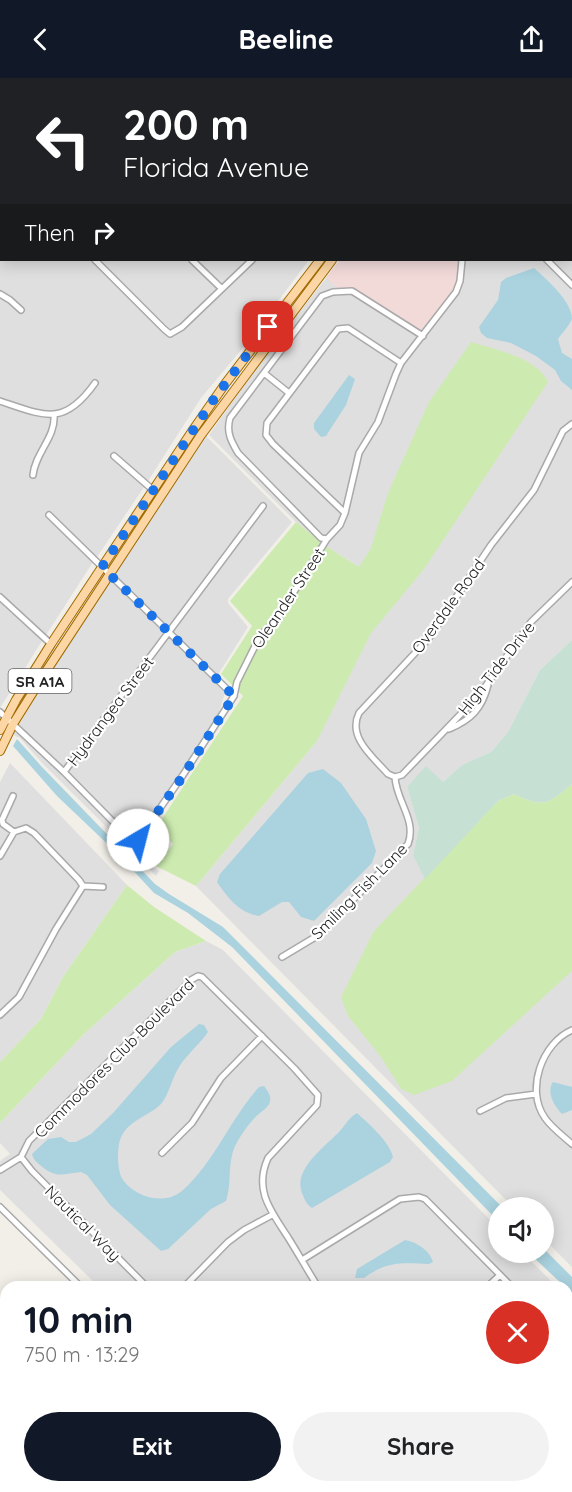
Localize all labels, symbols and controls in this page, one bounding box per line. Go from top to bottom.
text: Beeline [238,22,334,56]
icon: back [24,23,57,56]
icon: share [515,23,548,56]
text: 200 m [123,98,249,151]
icon: left [24,102,102,180]
text: Florida Avenue [123,150,309,184]
icon: right [87,216,120,249]
text: Then [24,219,75,247]
pin [242,301,293,352]
icon: arrive [251,310,284,343]
street label: Oleander Street [247,544,329,652]
street label: Overdale Road [407,555,489,657]
street label: High Tide Drive [453,617,539,719]
street label: Hydrangea Street [62,652,158,770]
road number: SR A1A [9,669,72,693]
position arrow [106,808,170,872]
street label: Smiling Fish Lane [307,839,411,943]
street label: Commodores Club Boulevard [30,974,198,1142]
street label: Nautical Way [41,1181,125,1265]
map controls [488,1197,554,1263]
button: sound [488,1197,554,1263]
text: 10 min [24,1297,133,1342]
button: close [486,1301,549,1364]
text: 750 m · 13:29 [24,1342,139,1367]
button: Exit [24,1412,281,1481]
button: Share [293,1412,549,1481]

